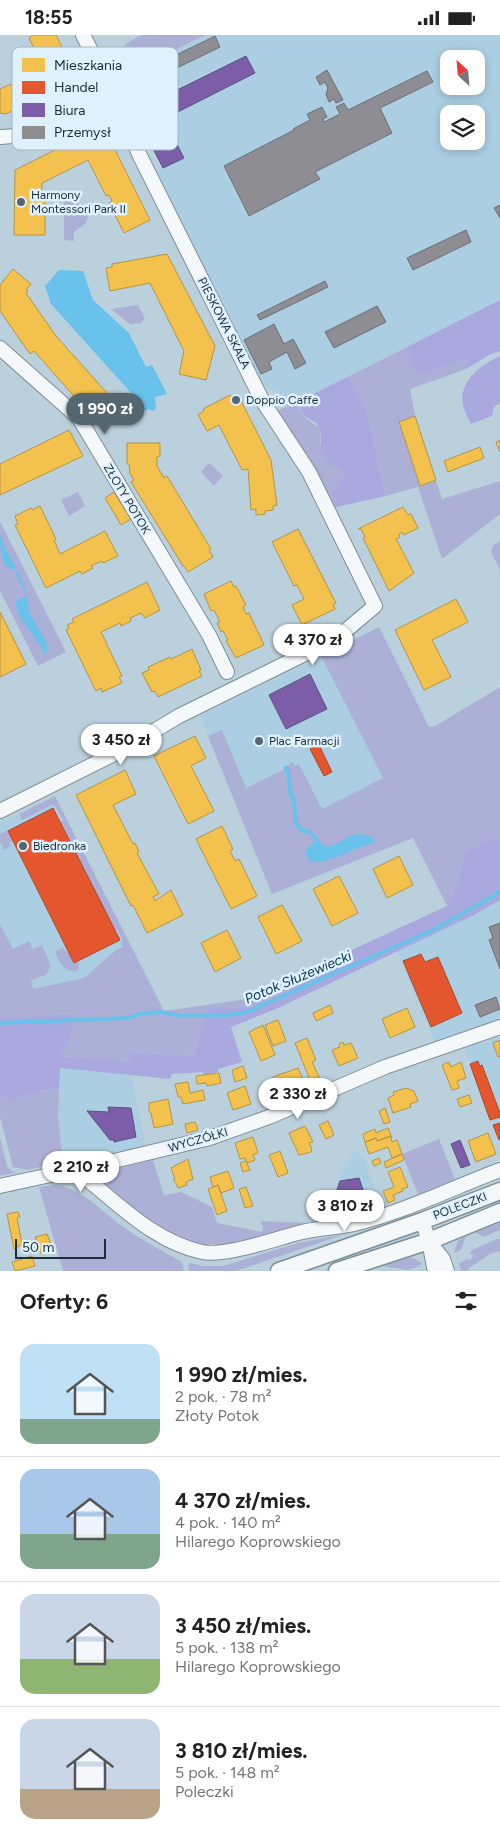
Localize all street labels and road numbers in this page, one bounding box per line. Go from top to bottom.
street label: PIESKOWA SKAŁA [195,275,253,371]
street label: ZŁOTY POTOK [101,461,154,537]
street label: WYCZÓŁKI [167,1125,229,1155]
street label: POLECZKI [431,1189,489,1223]

